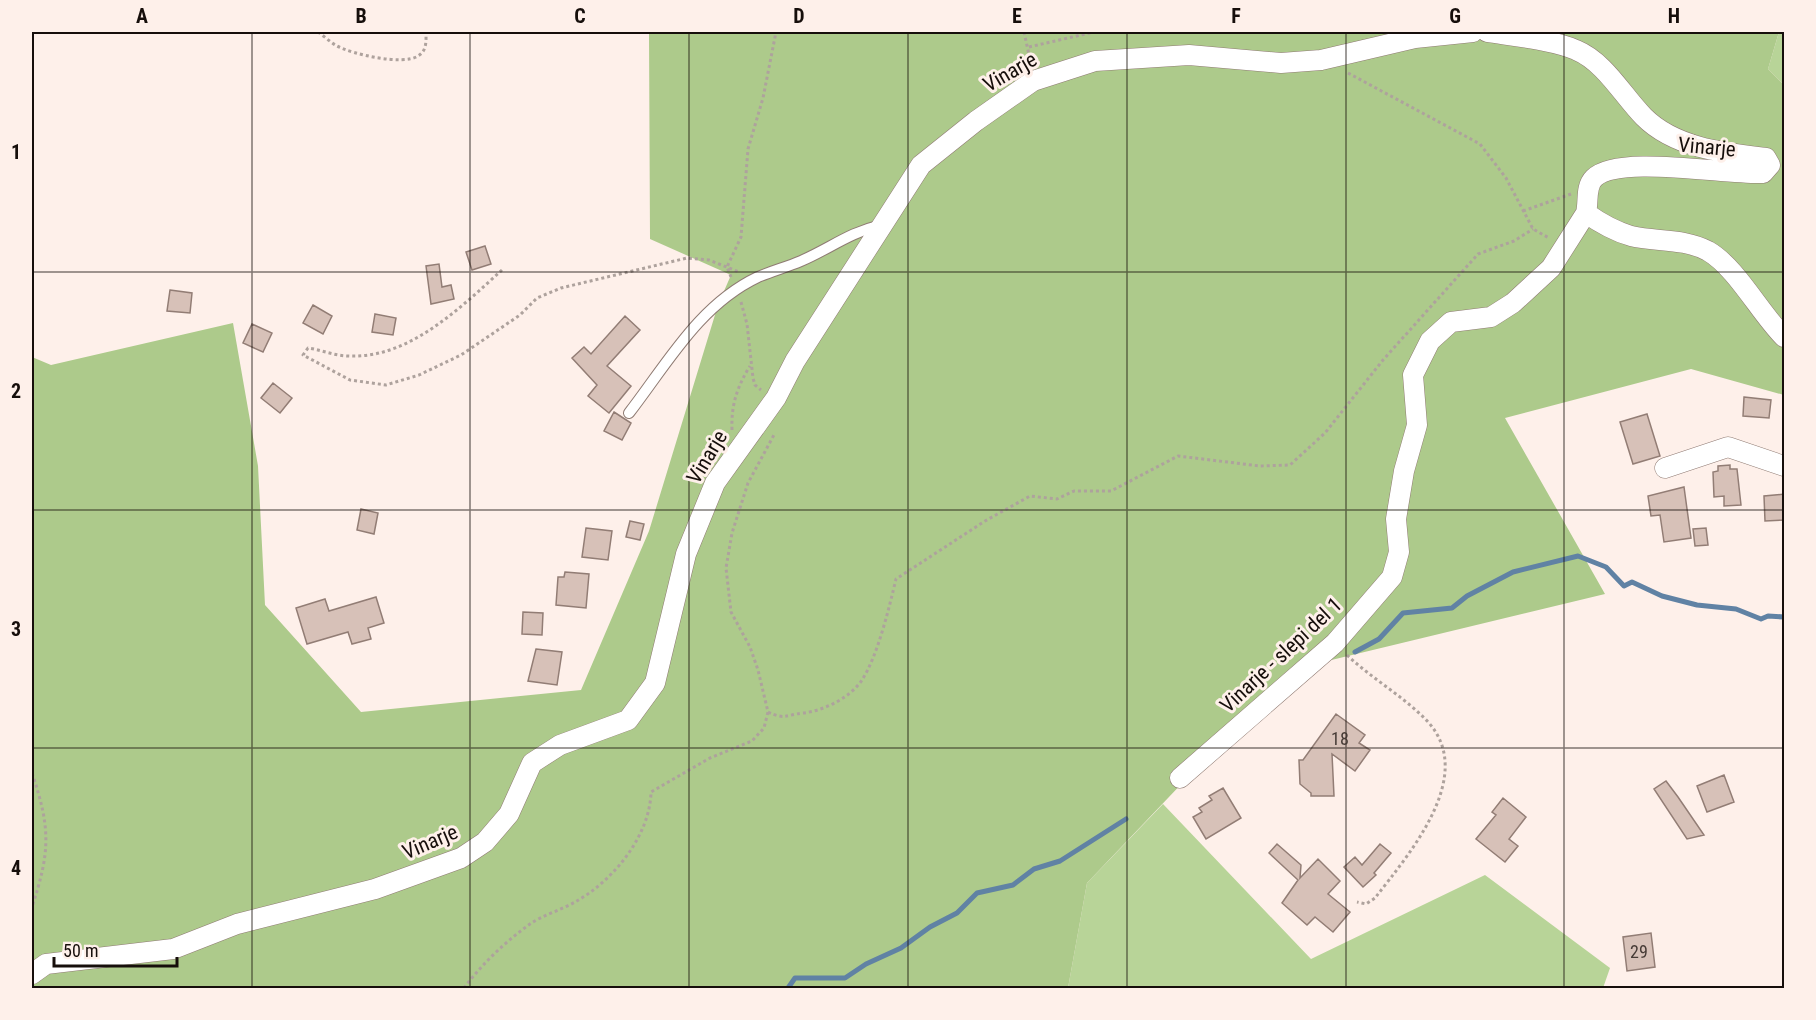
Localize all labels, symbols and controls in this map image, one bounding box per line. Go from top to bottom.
text: A [136,4,148,28]
text: B [355,4,367,28]
text: C [574,4,586,28]
text: D [793,4,805,28]
text: E [1012,4,1022,28]
text: F [1231,4,1241,28]
text: G [1449,4,1461,28]
text: H [1668,4,1680,28]
street label: Vinarje [979,47,1041,97]
street label: Vinarje [1677,133,1737,161]
text: 1 [11,140,21,164]
text: 2 [11,379,21,403]
street label: Vinarje [682,426,732,488]
street label: Vinarje - slepi del 1 [1215,593,1347,717]
text: 3 [11,617,21,641]
house number: 18 [1331,728,1349,749]
street label: Vinarje [399,820,461,864]
text: 4 [11,856,21,880]
scale bar [54,930,177,968]
text: 50 m [63,940,98,961]
house number: 29 [1630,941,1648,962]

